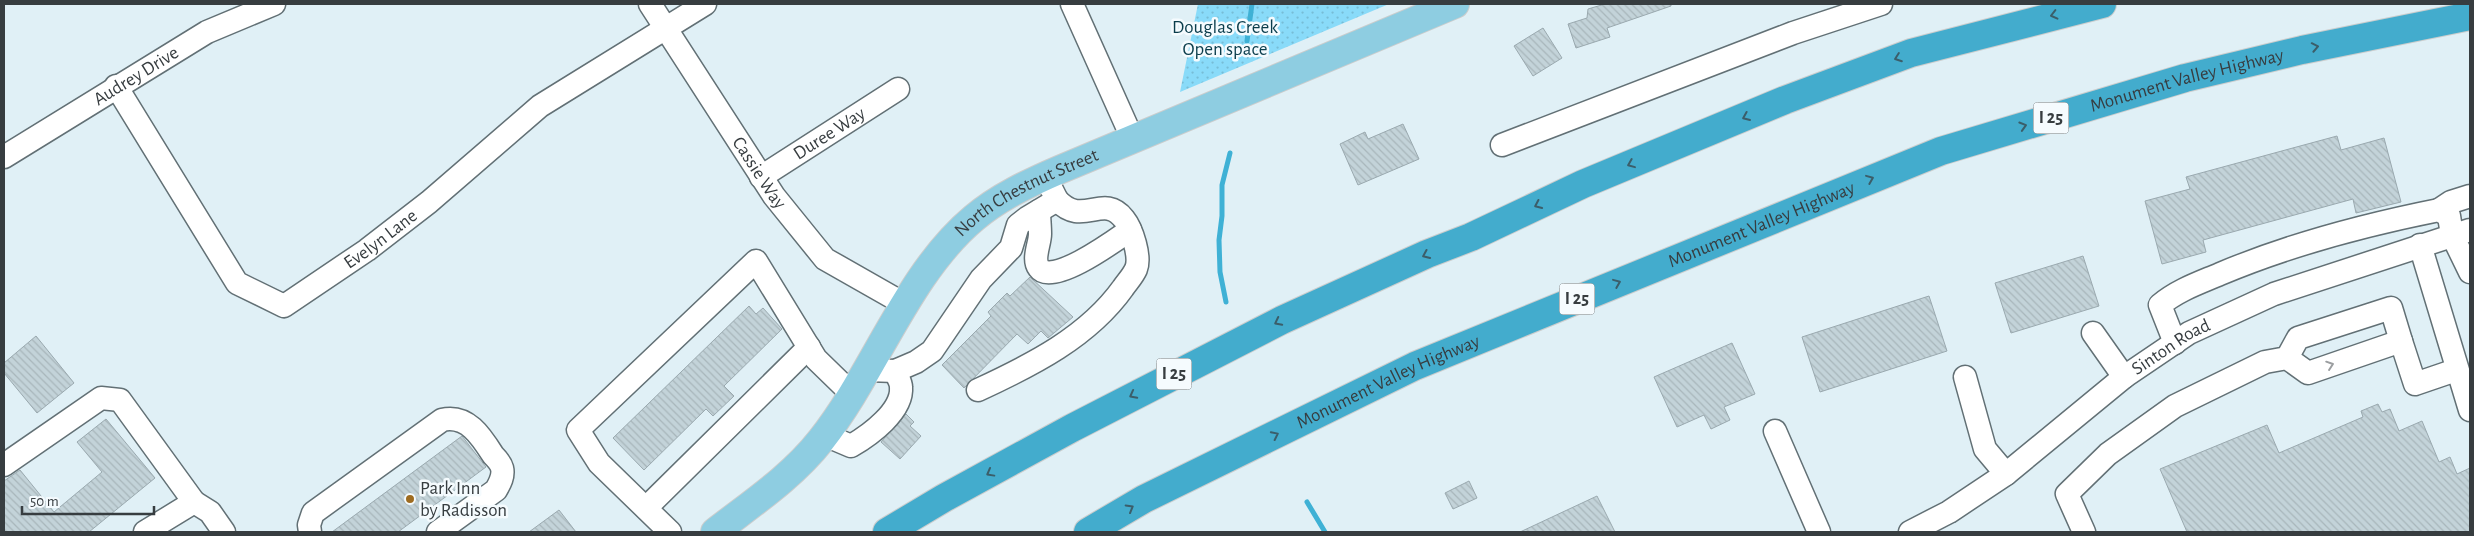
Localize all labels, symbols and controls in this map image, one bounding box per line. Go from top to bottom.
one-way arrow [2050,9,2059,20]
park label: Douglas Creek Open space [1172,18,1278,59]
one-way arrow [2311,42,2320,53]
street label: Audrey Drive [90,43,182,109]
street label: Monument Valley Highway [2088,45,2285,115]
one-way arrow [1894,52,1903,63]
road number: I 25 [2034,102,2068,134]
street label: Duree Way [790,103,868,163]
one-way arrow [1742,110,1751,121]
one-way arrow [2019,121,2027,131]
street label: Cassie Way [729,133,790,212]
street label: North Chestnut Street [951,145,1101,240]
one-way arrow [1627,158,1636,168]
one-way arrow [1865,175,1874,186]
street label: Monument Valley Highway [1665,178,1857,271]
one-way arrow [1535,198,1544,208]
street label: Evelyn Lane [340,206,421,272]
one-way arrow [1422,248,1431,259]
one-way arrow [1612,279,1621,289]
road number: I 25 [1560,284,1594,314]
street label: Sinton Road [2128,315,2213,378]
one-way arrow [1274,316,1283,326]
street label: Monument Valley Highway [1294,331,1482,432]
road number: I 25 [1156,358,1192,389]
one-way arrow [2325,361,2334,371]
one-way arrow [1129,389,1138,399]
one-way arrow [1270,431,1279,441]
one-way arrow [987,467,996,477]
place label: Park Inn by Radisson [420,479,507,520]
scale bar [22,484,155,516]
marker: Park Inn by Radisson [404,493,416,505]
text: 50 m [30,494,59,509]
one-way arrow [1125,504,1134,514]

